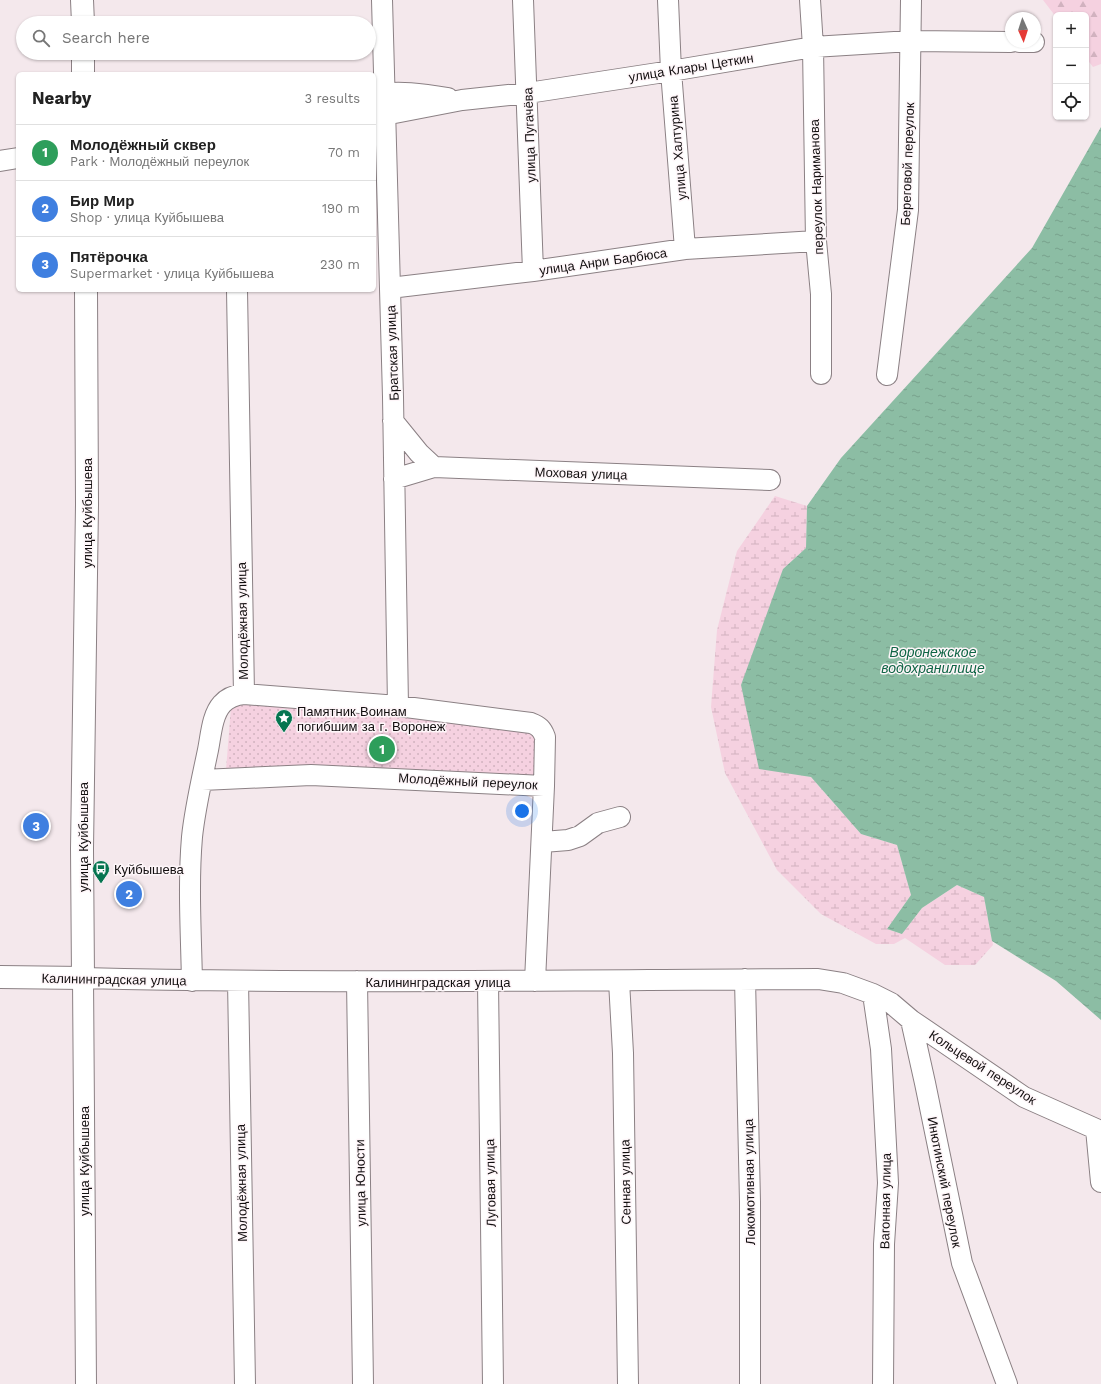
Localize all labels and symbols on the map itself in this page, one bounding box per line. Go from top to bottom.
north arrow [1005,12,1041,48]
street label: улица Клары Цеткин [628,50,755,85]
street label: улица Пугачёва [520,86,539,183]
street label: улица Халтурина [665,94,690,201]
street label: Береговой переулок [898,102,917,226]
street label: переулок Нариманова [807,118,826,255]
street label: улица Анри Барбюса [538,245,669,278]
street label: Братская улица [383,304,402,401]
street label: улица Куйбышева [80,457,95,568]
street label: Моховая улица [534,464,628,483]
street label: Молодёжная улица [234,561,251,680]
water label: Воронежское водохранилище [881,644,985,676]
place label: Памятник Воинам погибшим за г. Воронеж [297,704,446,734]
place icon: Памятник Воинам погибшим за г. Воронеж [274,708,294,733]
pin: 1 [369,734,395,764]
street label: Молодёжный переулок [398,770,538,793]
street label: улица Куйбышева [76,781,91,892]
your location [512,801,532,821]
pin: 3 [23,811,49,841]
bus stop icon: Куйбышева [91,859,111,884]
place label: Куйбышева [114,862,185,877]
pin: 2 [116,879,142,909]
street label: Калининградская улица [41,971,187,988]
street label: Калининградская улица [366,975,511,990]
street label: Кольцевой переулок [926,1027,1039,1108]
street label: улица Куйбышева [77,1105,92,1216]
street label: Инютинский переулок [924,1115,965,1249]
street label: Локомотивная улица [741,1118,758,1245]
street label: Молодёжная улица [233,1123,250,1242]
street label: Луговая улица [482,1138,499,1227]
street label: Сенная улица [617,1138,634,1225]
street label: улица Юности [352,1139,369,1227]
street label: Вагонная улица [877,1152,894,1249]

